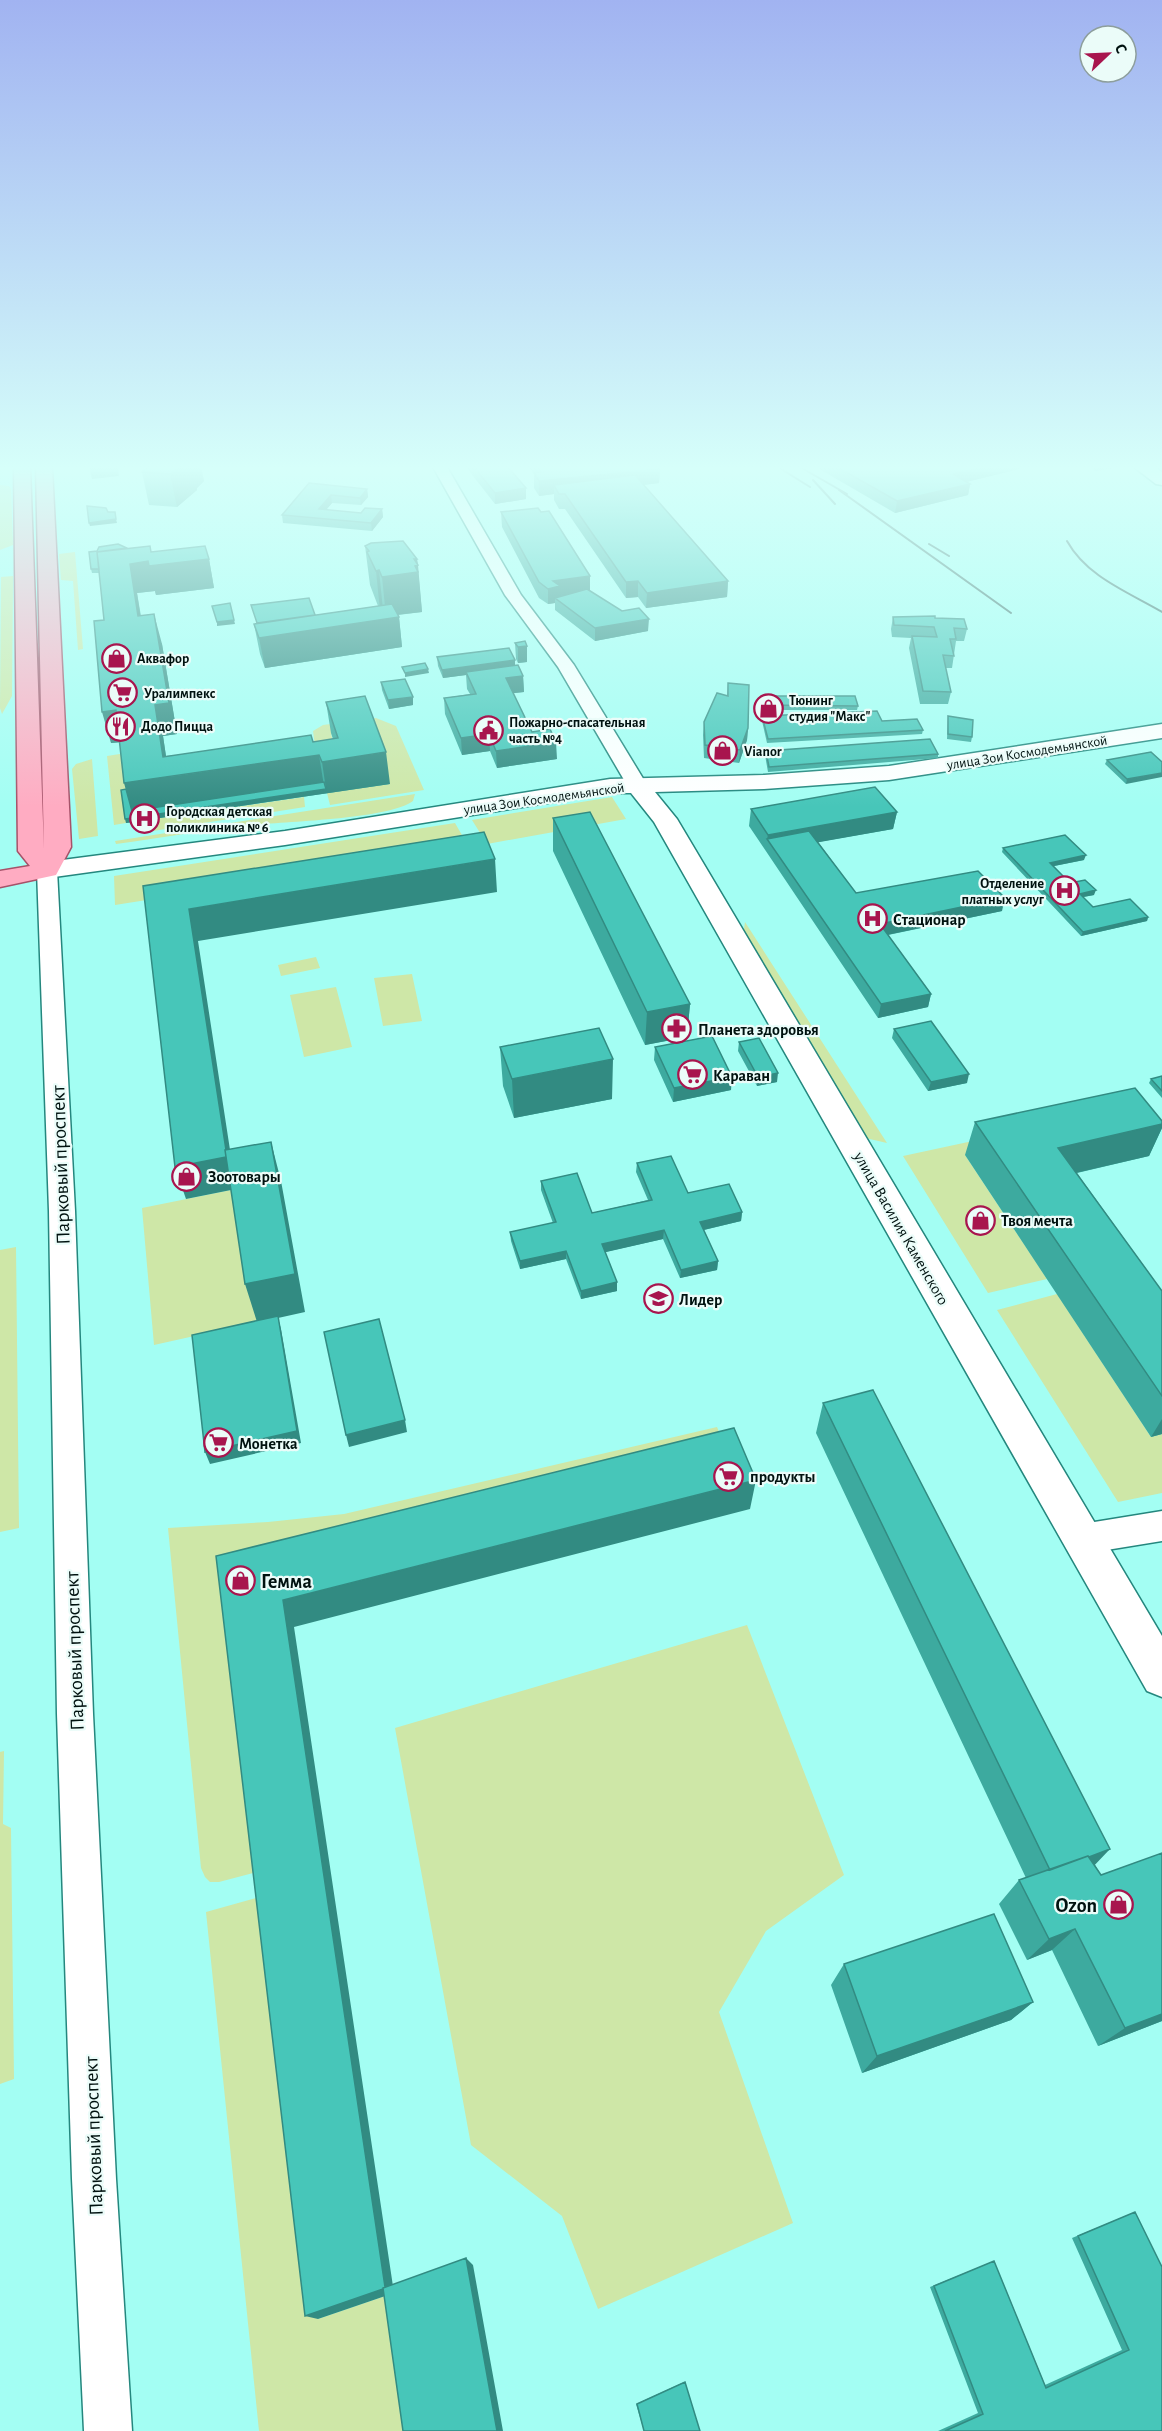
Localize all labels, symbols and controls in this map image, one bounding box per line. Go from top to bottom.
north arrow [1078,24,1138,84]
text: С [1112,41,1130,56]
shop icon: Аквафор [100,642,132,674]
place label: Аквафор [137,652,189,666]
supermarket icon: Уралимпекс [107,677,139,709]
place label: Уралимпекс [144,687,216,701]
shop icon: Тюнинг студия "Макс" [752,692,784,724]
place label: Тюнинг студия "Макс" [789,694,870,724]
restaurant icon: Додо Пицца [104,710,136,742]
public building icon: Пожарно-спасательная часть №4 [472,714,504,746]
place label: Пожарно-спасательная часть №4 [509,716,645,746]
place label: Додо Пицца [141,720,214,734]
street label: улица Зои Космодемьянской [945,733,1108,773]
shop icon: Vianor [707,735,739,767]
place label: Vianor [744,745,782,759]
street label: улица Зои Космодемьянской [462,781,625,817]
hospital icon: Городская детская поликлиника № 6 [129,803,161,835]
place label: Городская детская поликлиника № 6 [166,805,272,835]
hospital icon: Отделение платных услуг [1049,875,1081,907]
place label: Отделение платных услуг [961,877,1045,907]
hospital icon: Стационар [856,903,888,935]
place label: Стационар [893,912,966,928]
pharmacy icon: Планета здоровья [661,1013,693,1045]
place label: Планета здоровья [698,1022,819,1038]
supermarket icon: Караван [676,1059,708,1091]
place label: Караван [713,1068,770,1084]
street label: Парковый проспект [48,1084,74,1245]
street label: улица Василия Каменского [849,1148,952,1308]
shop icon: Зоотовары [171,1160,203,1192]
place label: Зоотовары [208,1169,281,1185]
shop icon: Твоя мечта [964,1204,996,1236]
place label: Твоя мечта [1001,1213,1073,1229]
school or university icon: Лидер [642,1283,674,1315]
place label: Лидер [679,1292,722,1308]
supermarket icon: Монетка [202,1427,234,1459]
place label: Монетка [239,1436,298,1452]
supermarket icon: продукты [713,1460,745,1492]
place label: продукты [750,1469,816,1486]
shop icon: Гемма [224,1565,256,1597]
street label: Парковый проспект [62,1570,88,1731]
place label: Гемма [261,1572,312,1592]
shop icon: Ozon [1102,1889,1134,1921]
place label: Ozon [1055,1896,1097,1916]
street label: Парковый проспект [81,2055,107,2216]

